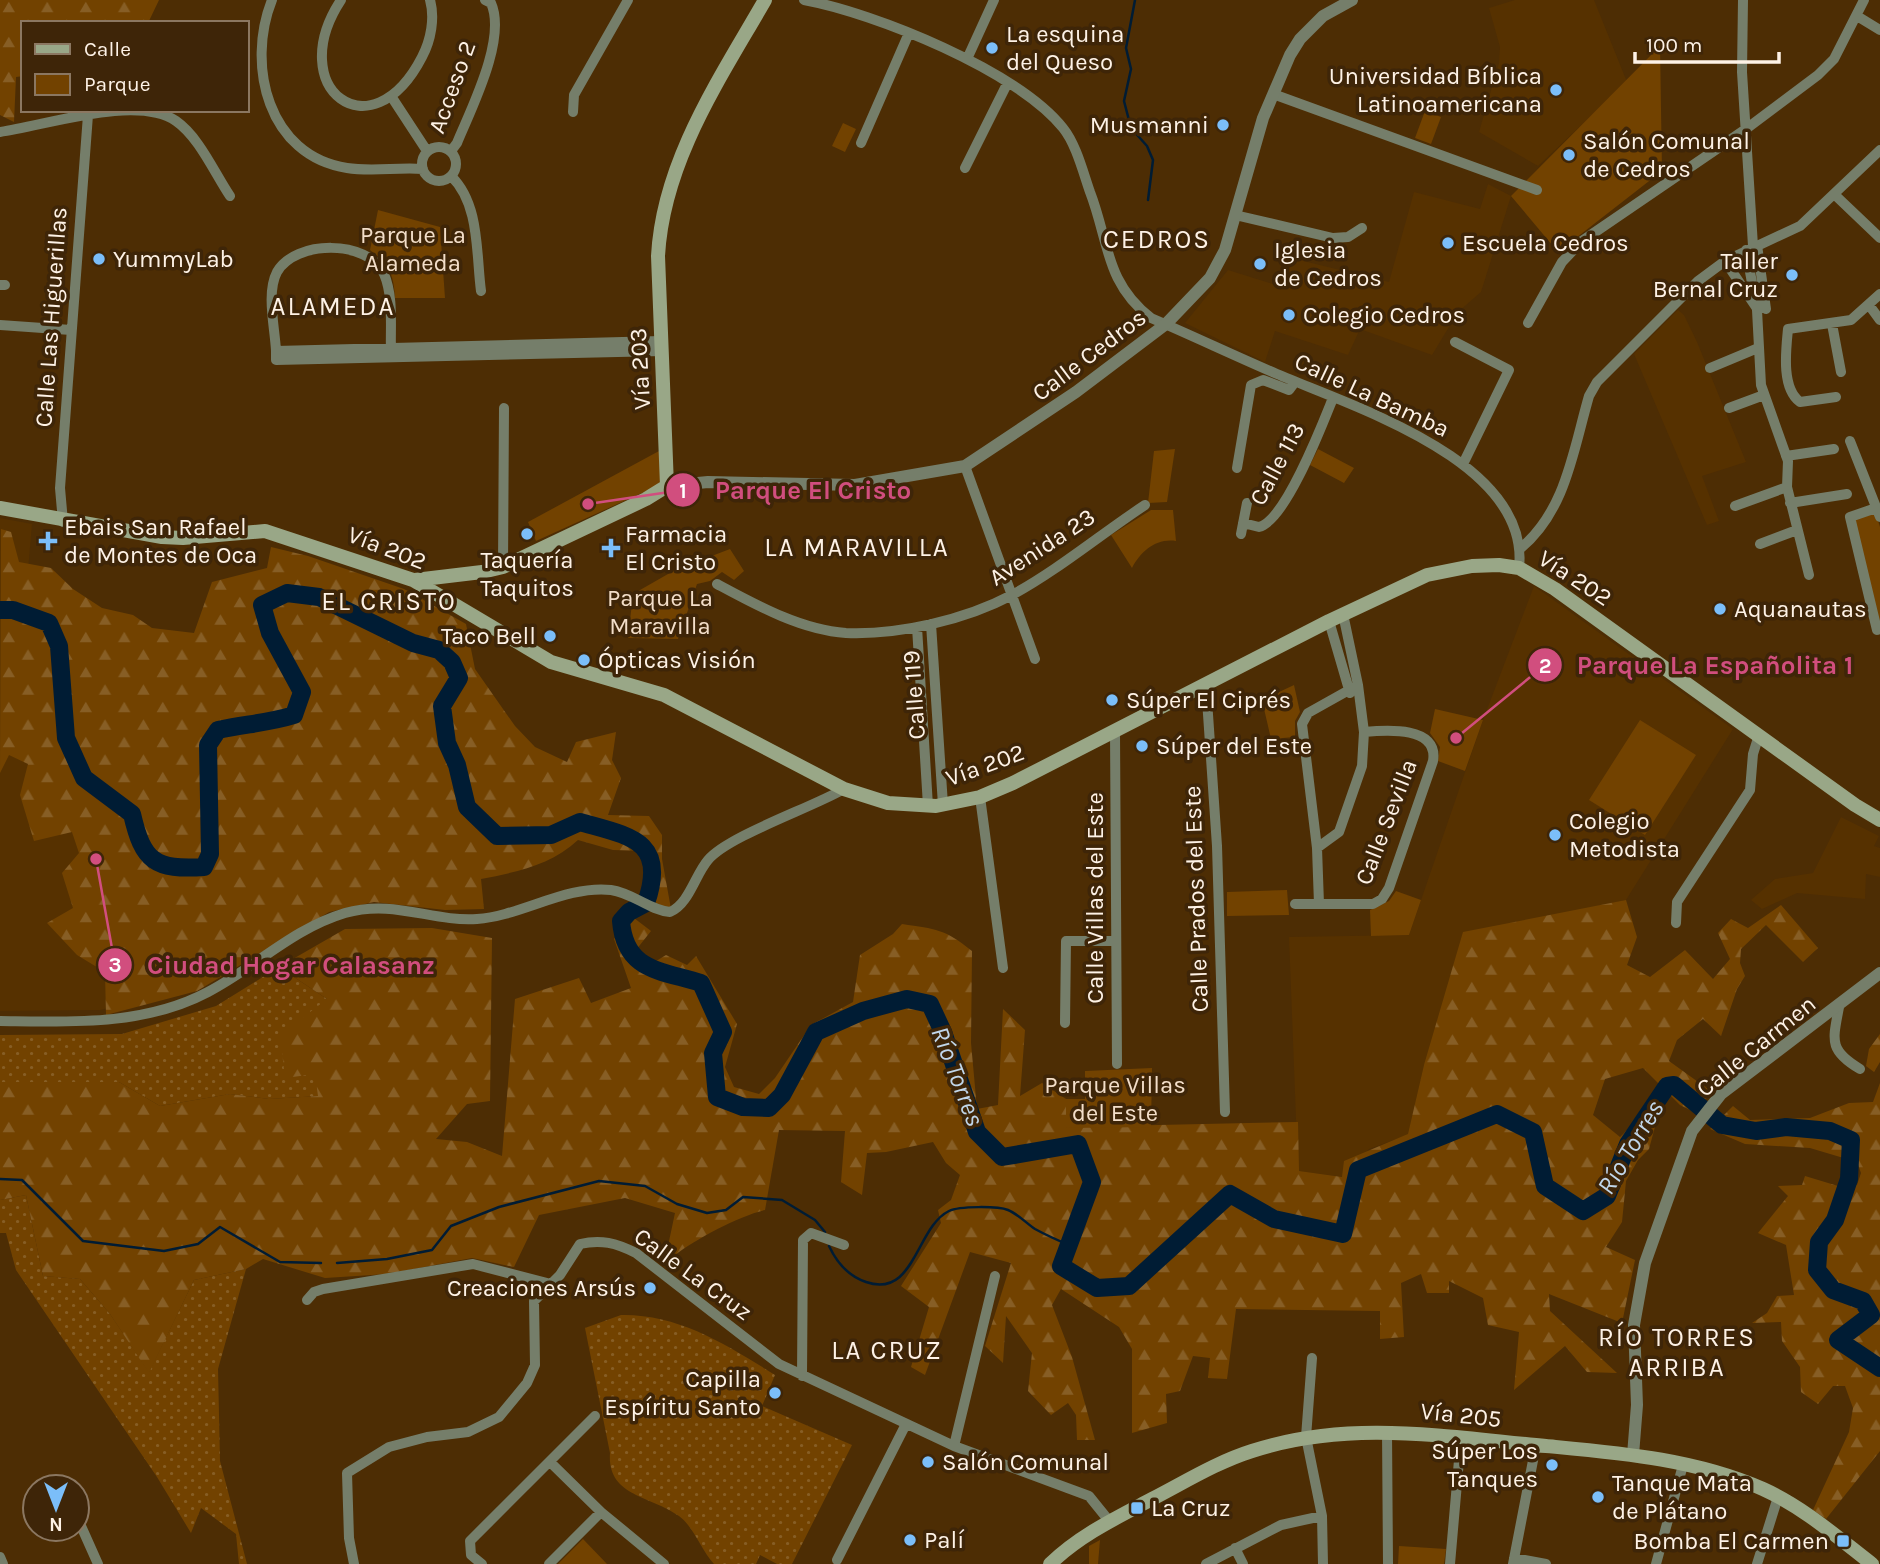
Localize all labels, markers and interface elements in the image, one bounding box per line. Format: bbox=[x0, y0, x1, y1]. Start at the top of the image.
place label: La esquina del Queso bbox=[1006, 20, 1124, 76]
legend bbox=[21, 21, 248, 112]
scale bar bbox=[1635, 21, 1778, 65]
text: 100 m bbox=[1646, 33, 1703, 57]
text: Calle bbox=[84, 37, 131, 61]
street label: Acceso 2 bbox=[422, 37, 482, 137]
marker: La esquina del Queso bbox=[984, 40, 1000, 56]
place label: Universidad Bíblica Latinoamericana bbox=[1329, 62, 1542, 118]
text: Parque bbox=[84, 72, 151, 96]
marker: Universidad Bíblica Latinoamericana bbox=[1548, 82, 1564, 98]
place label: Musmanni bbox=[1090, 111, 1209, 139]
marker: Musmanni bbox=[1215, 117, 1231, 133]
place label: Salón Comunal de Cedros bbox=[1583, 127, 1750, 183]
marker: Salón Comunal de Cedros bbox=[1561, 147, 1577, 163]
street label: Calle Las Higuerillas bbox=[29, 206, 73, 428]
park label: Parque La Alameda bbox=[360, 221, 466, 277]
district label: CEDROS bbox=[1103, 224, 1211, 255]
place label: Escuela Cedros bbox=[1462, 229, 1629, 257]
marker: Escuela Cedros bbox=[1440, 235, 1456, 251]
place label: Iglesia de Cedros bbox=[1274, 236, 1382, 292]
place label: YummyLab bbox=[113, 245, 234, 273]
place label: Taller Bernal Cruz bbox=[1653, 247, 1778, 303]
marker: YummyLab bbox=[91, 251, 107, 267]
marker: Iglesia de Cedros bbox=[1252, 256, 1268, 272]
marker: Taller Bernal Cruz bbox=[1784, 267, 1800, 283]
district label: ALAMEDA bbox=[271, 291, 395, 322]
place label: Colegio Cedros bbox=[1303, 301, 1465, 329]
street label: Calle Cedros bbox=[1027, 303, 1151, 407]
marker: Colegio Cedros bbox=[1281, 307, 1297, 323]
street label: Vía 203 bbox=[624, 327, 656, 411]
street label: Calle La Bamba bbox=[1290, 347, 1454, 443]
street label: Calle 113 bbox=[1244, 418, 1310, 510]
callout: Parque El Cristo bbox=[666, 467, 925, 514]
text: Parque El Cristo bbox=[715, 475, 911, 506]
text: 1 bbox=[679, 479, 687, 503]
street label: Avenida 23 bbox=[984, 502, 1100, 592]
place label: Ebais San Rafael de Montes de Oca bbox=[64, 513, 257, 569]
street label: Vía 202 bbox=[344, 520, 430, 576]
place label: Farmacia El Cristo bbox=[625, 520, 727, 576]
marker: Taquería Taquitos bbox=[519, 526, 535, 542]
marker: Ebais San Rafael de Montes de Oca bbox=[38, 531, 58, 551]
district label: LA MARAVILLA bbox=[764, 532, 950, 563]
marker: Farmacia El Cristo bbox=[603, 540, 619, 556]
street label: Vía 202 bbox=[1533, 544, 1617, 612]
place label: Taquería Taquitos bbox=[480, 546, 574, 602]
park label: Parque La Maravilla bbox=[607, 584, 713, 640]
district label: EL CRISTO bbox=[321, 586, 457, 617]
place label: Aquanautas bbox=[1734, 595, 1867, 623]
marker: Aquanautas bbox=[1712, 601, 1728, 617]
place label: Taco Bell bbox=[441, 622, 536, 650]
marker: Taco Bell bbox=[542, 628, 558, 644]
callout: Parque La Españolita 1 bbox=[1527, 642, 1867, 689]
place label: Ópticas Visión bbox=[598, 646, 756, 674]
street label: Calle 119 bbox=[897, 650, 931, 740]
text: Parque La Españolita 1 bbox=[1577, 650, 1853, 681]
marker: Ópticas Visión bbox=[576, 652, 592, 668]
text: 2 bbox=[1539, 654, 1551, 678]
place label: Súper El Ciprés bbox=[1126, 686, 1291, 714]
marker: Súper El Ciprés bbox=[1104, 692, 1120, 708]
place label: Súper del Este bbox=[1156, 732, 1312, 760]
street label: Vía 202 bbox=[942, 738, 1028, 792]
marker: Súper del Este bbox=[1134, 738, 1150, 754]
street label: Calle Sevilla bbox=[1349, 755, 1423, 889]
street label: Calle Prados del Este bbox=[1178, 785, 1214, 1013]
street label: Calle Villas del Este bbox=[1081, 792, 1109, 1004]
place label: Colegio Metodista bbox=[1569, 807, 1680, 863]
marker: Colegio Metodista bbox=[1547, 827, 1563, 843]
callout: Ciudad Hogar Calasanz bbox=[98, 942, 449, 989]
text: Ciudad Hogar Calasanz bbox=[147, 950, 435, 981]
text: 3 bbox=[108, 953, 122, 977]
street label: Calle Carmen bbox=[1691, 989, 1821, 1103]
water label: Río Torres bbox=[924, 1022, 991, 1131]
park label: Parque Villas del Este bbox=[1044, 1071, 1186, 1127]
water label: Río Torres bbox=[1590, 1094, 1671, 1200]
street label: Calle La Cruz bbox=[629, 1222, 757, 1326]
place label: Creaciones Arsús bbox=[447, 1274, 636, 1302]
marker: Creaciones Arsús bbox=[642, 1280, 658, 1296]
district label: RÍO TORRES ARRIBA bbox=[1598, 1321, 1756, 1383]
district label: LA CRUZ bbox=[831, 1335, 943, 1366]
place label: Capilla Espíritu Santo bbox=[604, 1365, 761, 1421]
marker: Capilla Espíritu Santo bbox=[767, 1385, 783, 1401]
street label: Vía 205 bbox=[1419, 1397, 1503, 1433]
place label: Súper Los Tanques bbox=[1431, 1437, 1538, 1493]
place label: Salón Comunal bbox=[942, 1448, 1109, 1476]
marker: Salón Comunal bbox=[920, 1454, 936, 1470]
marker: Súper Los Tanques bbox=[1544, 1457, 1560, 1473]
place label: Tanque Mata de Plátano bbox=[1612, 1469, 1752, 1525]
north arrow bbox=[21, 1473, 91, 1543]
marker: Tanque Mata de Plátano bbox=[1590, 1489, 1606, 1505]
place label: La Cruz bbox=[1151, 1494, 1230, 1522]
marker: La Cruz bbox=[1129, 1500, 1145, 1516]
text: N bbox=[49, 1513, 63, 1535]
place label: Palí bbox=[924, 1526, 965, 1554]
place label: Bomba El Carmen bbox=[1634, 1527, 1829, 1555]
marker: Palí bbox=[902, 1532, 918, 1548]
marker: Bomba El Carmen bbox=[1835, 1533, 1851, 1549]

